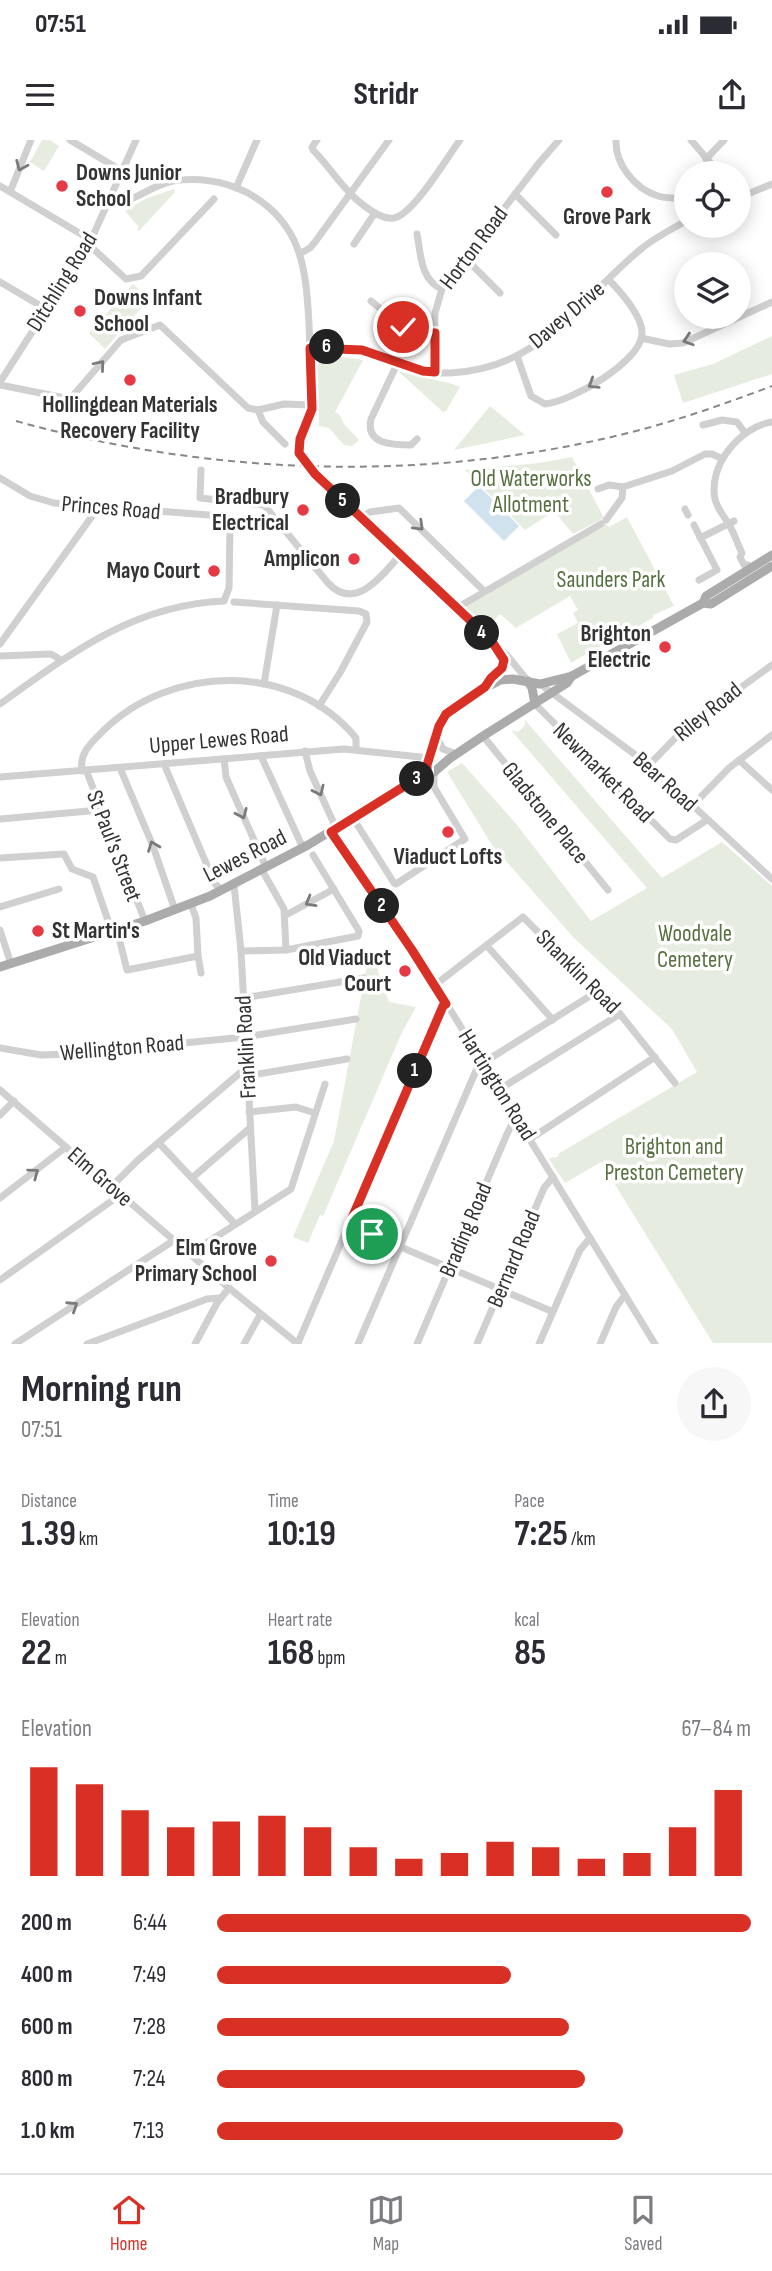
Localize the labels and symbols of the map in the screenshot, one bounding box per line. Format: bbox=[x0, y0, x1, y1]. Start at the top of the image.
one-way arrow bbox=[15, 159, 29, 171]
place label: Downs Junior School bbox=[76, 159, 182, 213]
marker: Downs Junior School bbox=[54, 178, 70, 194]
marker: Grove Park bbox=[599, 184, 615, 200]
street label: Horton Road bbox=[434, 201, 514, 295]
place label: Grove Park bbox=[563, 203, 651, 231]
street label: Ditchling Road bbox=[21, 227, 103, 337]
street label: Davey Drive bbox=[523, 275, 611, 355]
place label: Downs Infant School bbox=[94, 284, 202, 338]
pin bbox=[373, 297, 433, 357]
marker: Downs Infant School bbox=[72, 303, 88, 319]
pin: 6 bbox=[310, 330, 344, 364]
one-way arrow bbox=[682, 332, 694, 346]
one-way arrow bbox=[92, 360, 104, 373]
marker: Hollingdean Materials Recovery Facility bbox=[122, 372, 138, 388]
one-way arrow bbox=[587, 376, 600, 389]
place label: Hollingdean Materials Recovery Facility bbox=[42, 391, 218, 445]
park label: Old Waterworks Allotment bbox=[471, 465, 591, 519]
place label: Bradbury Electrical bbox=[212, 483, 289, 537]
pin: 5 bbox=[326, 484, 360, 518]
street label: Princes Road bbox=[60, 490, 162, 526]
marker: Bradbury Electrical bbox=[295, 502, 311, 518]
one-way arrow bbox=[410, 518, 423, 531]
place label: Amplicon bbox=[263, 545, 340, 573]
marker: Amplicon bbox=[346, 551, 362, 567]
place label: Mayo Court bbox=[106, 557, 200, 585]
marker: Mayo Court bbox=[206, 563, 222, 579]
park label: Saunders Park bbox=[557, 566, 666, 594]
pin: 4 bbox=[464, 616, 500, 650]
place label: Brighton Electric bbox=[580, 620, 651, 674]
marker: Brighton Electric bbox=[657, 639, 673, 655]
street label: Riley Road bbox=[668, 676, 748, 748]
street label: Newmarket Road bbox=[547, 717, 659, 829]
street label: Upper Lewes Road bbox=[148, 720, 290, 760]
street label: Bear Road bbox=[627, 746, 703, 818]
street label: Gladstone Place bbox=[495, 756, 595, 870]
pin: 3 bbox=[400, 762, 434, 796]
one-way arrow bbox=[310, 783, 324, 796]
street label: St Paul's Street bbox=[80, 786, 148, 906]
one-way arrow bbox=[234, 807, 248, 819]
street label: Lewes Road bbox=[199, 823, 291, 889]
marker: Viaduct Lofts bbox=[440, 824, 456, 840]
one-way arrow bbox=[147, 841, 161, 853]
place label: Viaduct Lofts bbox=[394, 843, 503, 871]
pin: 2 bbox=[364, 888, 400, 924]
one-way arrow bbox=[305, 894, 317, 907]
place label: St Martin's bbox=[52, 917, 140, 945]
park label: Woodvale Cemetery bbox=[657, 920, 733, 974]
marker: St Martin's bbox=[30, 923, 46, 939]
street label: Shanklin Road bbox=[530, 924, 626, 1020]
place label: Old Viaduct Court bbox=[298, 944, 391, 998]
marker: Old Viaduct Court bbox=[397, 963, 413, 979]
street label: Franklin Road bbox=[229, 995, 263, 1099]
street label: Hartington Road bbox=[452, 1024, 542, 1146]
street label: Wellington Road bbox=[59, 1029, 185, 1067]
pin: 1 bbox=[398, 1054, 432, 1088]
park label: Brighton and Preston Cemetery bbox=[604, 1133, 744, 1187]
street label: Elm Grove bbox=[62, 1141, 138, 1213]
one-way arrow bbox=[26, 1169, 39, 1181]
street label: Brading Road bbox=[434, 1178, 498, 1282]
pin bbox=[342, 1204, 402, 1264]
street label: Bernard Road bbox=[481, 1206, 547, 1312]
place label: Elm Grove Primary School bbox=[135, 1234, 257, 1288]
marker: Elm Grove Primary School bbox=[263, 1253, 279, 1269]
one-way arrow bbox=[65, 1302, 78, 1315]

